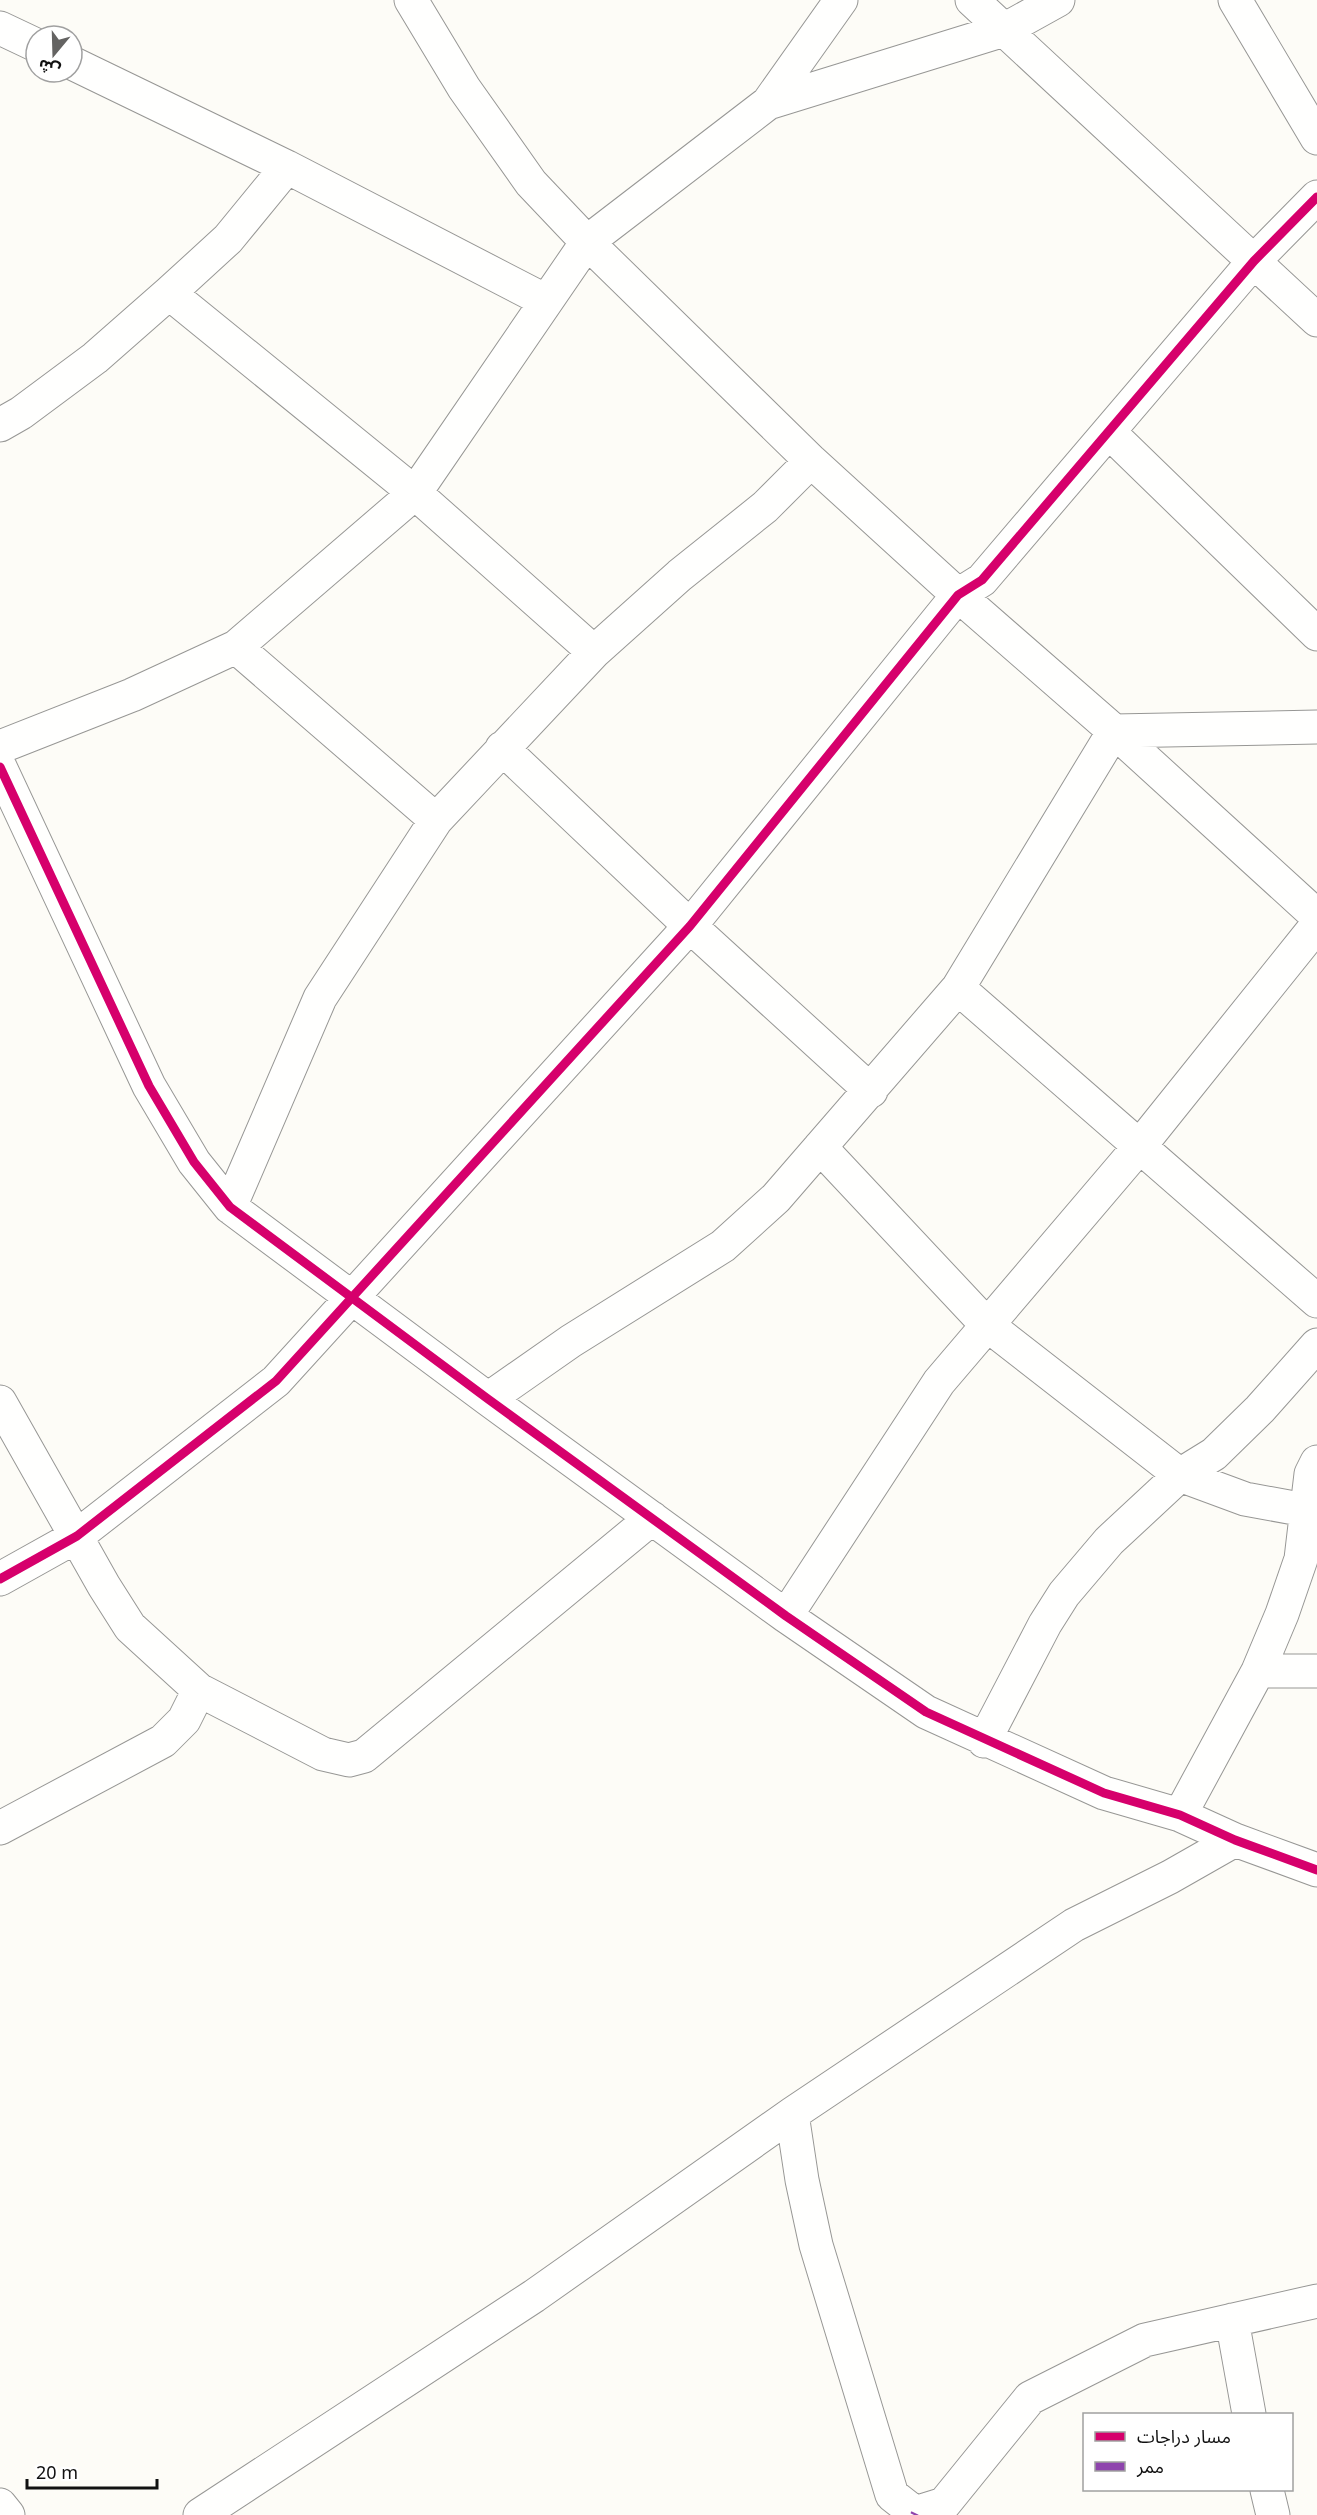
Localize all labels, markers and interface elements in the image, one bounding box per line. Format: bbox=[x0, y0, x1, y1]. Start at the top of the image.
north arrow bbox=[24, 24, 84, 84]
text: ش bbox=[33, 48, 65, 87]
legend bbox=[1083, 2413, 1293, 2491]
text: مسار دراجات bbox=[1137, 2418, 1231, 2456]
text: ممر bbox=[1136, 2448, 1164, 2486]
scale bar bbox=[27, 2452, 158, 2490]
text: 20 m bbox=[36, 2454, 78, 2492]

